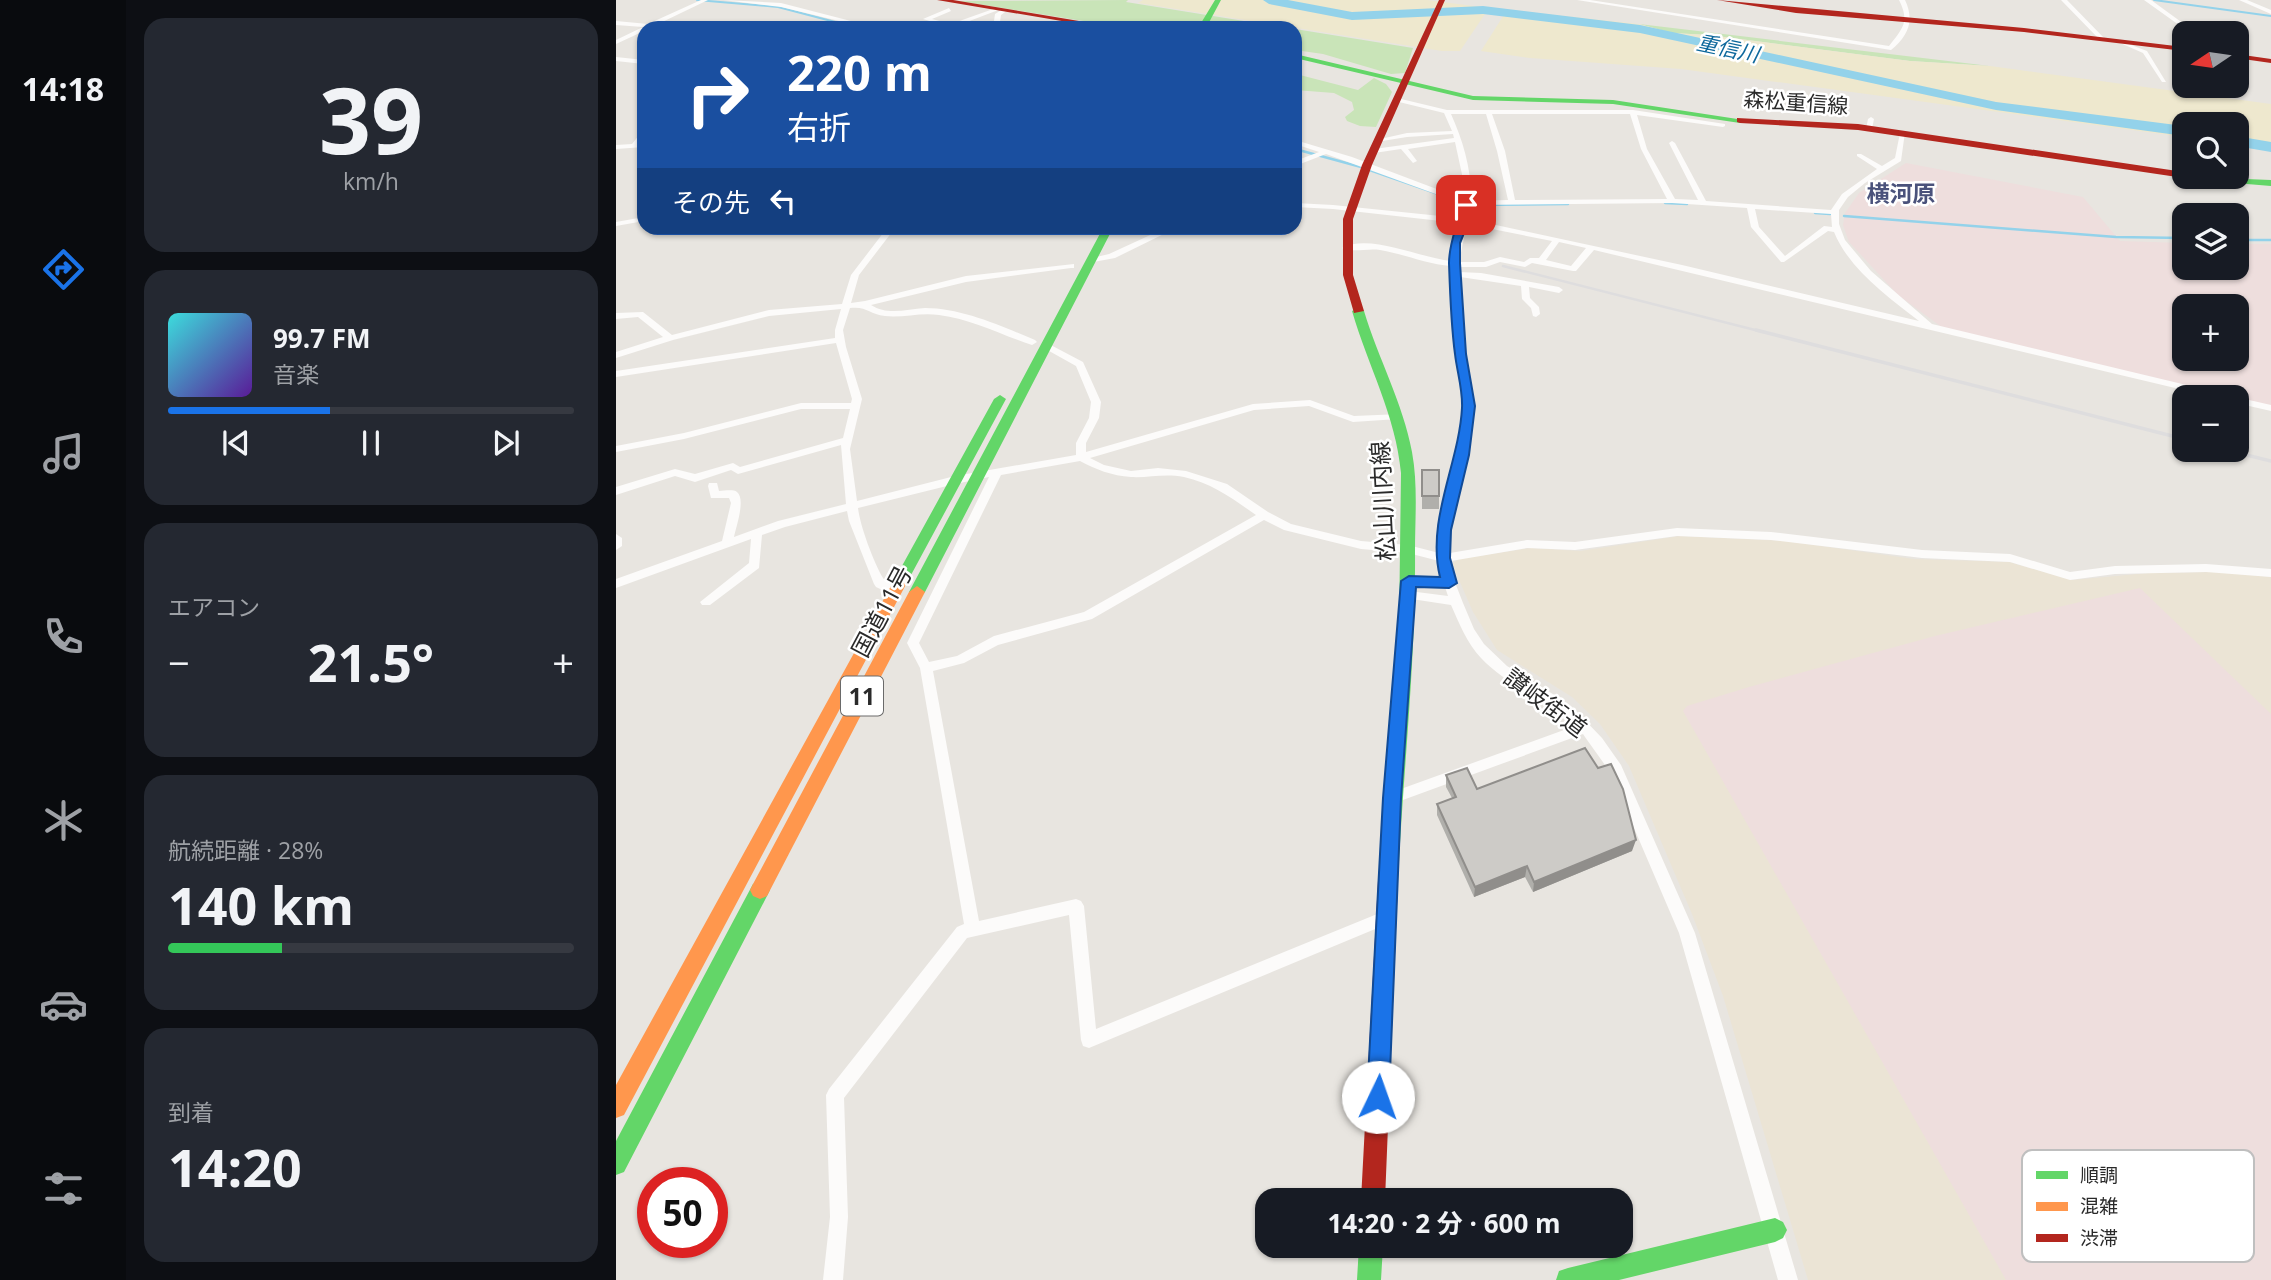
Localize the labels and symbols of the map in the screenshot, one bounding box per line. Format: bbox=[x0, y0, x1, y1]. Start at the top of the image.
north arrow bbox=[2172, 21, 2249, 98]
water label: 重信川 bbox=[1694, 28, 1764, 69]
street label: 森松重信線 bbox=[1743, 84, 1849, 120]
pin bbox=[1436, 175, 1496, 235]
district label: 横河原 bbox=[1867, 177, 1936, 209]
street label: 松山川内線 bbox=[1362, 440, 1402, 562]
street label: 国道11号 bbox=[843, 559, 919, 663]
street label: 讃岐街道 bbox=[1498, 660, 1594, 744]
road number: 11 bbox=[841, 676, 883, 716]
position arrow bbox=[1341, 1060, 1415, 1134]
legend bbox=[2022, 1150, 2254, 1262]
text: 順調 bbox=[2080, 1162, 2118, 1188]
speed limit sign: 50 bbox=[637, 1167, 728, 1258]
text: 混雑 bbox=[2080, 1193, 2118, 1219]
text: 渋滞 bbox=[2080, 1225, 2118, 1251]

